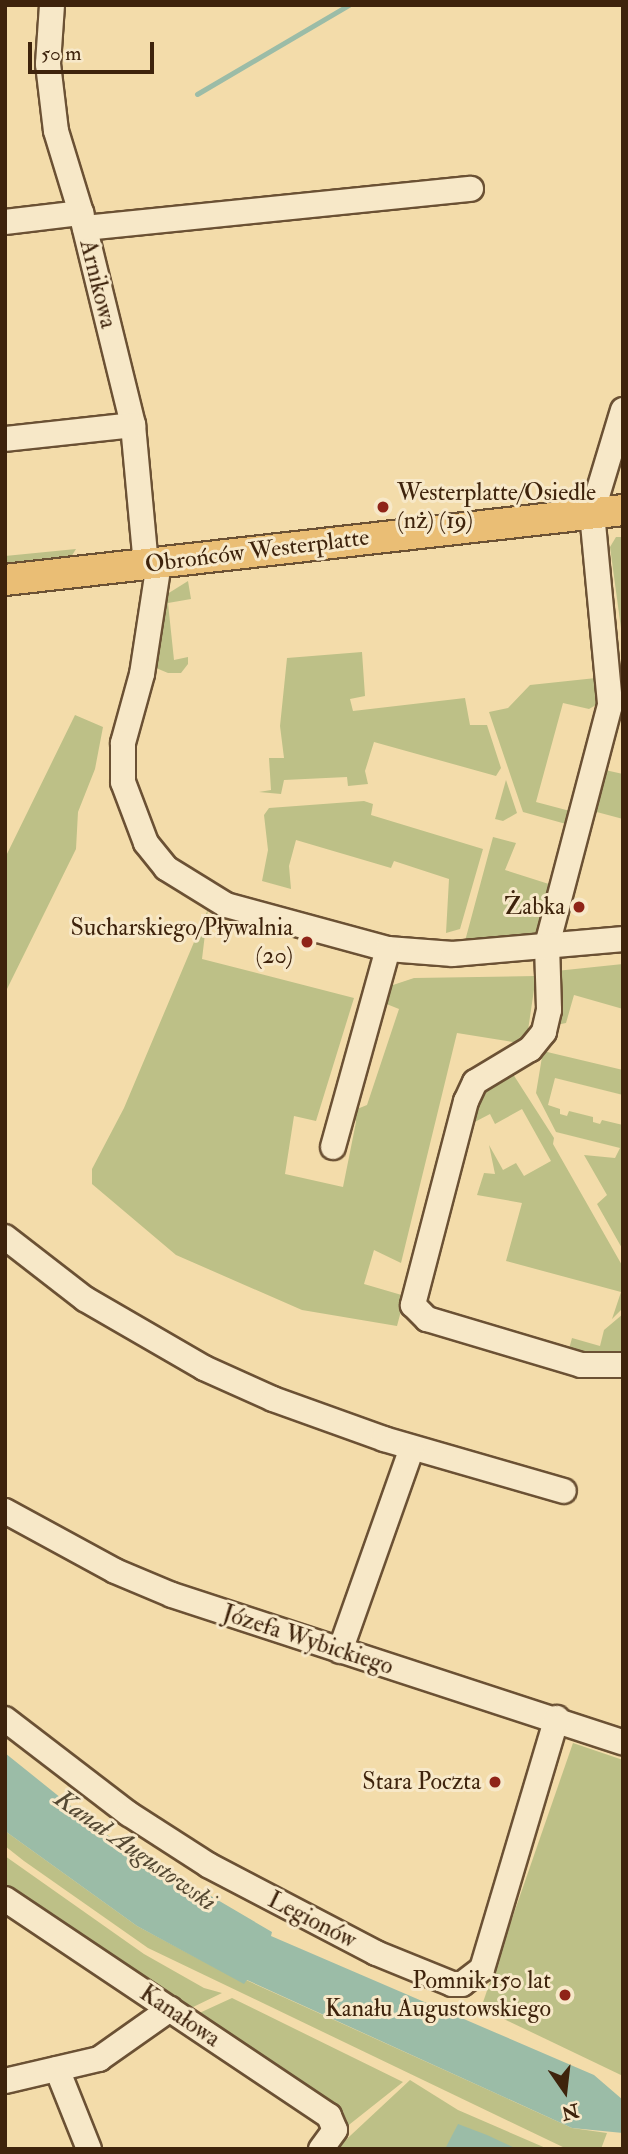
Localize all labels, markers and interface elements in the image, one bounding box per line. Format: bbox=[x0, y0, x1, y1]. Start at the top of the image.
scale bar bbox=[32, 28, 158, 72]
text: 50 m bbox=[41, 40, 82, 67]
street label: Arnikowa bbox=[73, 237, 123, 331]
place label: Westerplatte/Osiedle (nż) (19) bbox=[397, 479, 596, 535]
marker: Westerplatte/Osiedle (nż) (19) bbox=[375, 499, 391, 515]
street label: Obrońców Westerplatte bbox=[143, 523, 371, 579]
place label: Żabka bbox=[504, 893, 565, 921]
marker: Żabka bbox=[571, 899, 587, 915]
place label: Sucharskiego/Pływalnia (20) bbox=[71, 914, 293, 970]
marker: Sucharskiego/Pływalnia (20) bbox=[299, 934, 315, 950]
street label: Józefa Wybickiego bbox=[219, 1599, 397, 1681]
place label: Stara Poczta bbox=[362, 1768, 481, 1796]
marker: Stara Poczta bbox=[487, 1774, 503, 1790]
water label: Kanał Augustowski bbox=[48, 1784, 222, 1918]
street label: Legionów bbox=[263, 1885, 361, 1955]
place label: Pomnik 150 lat Kanału Augustowskiego bbox=[325, 1967, 551, 2023]
street label: Kanałowa bbox=[134, 1979, 226, 2053]
marker: Pomnik 150 lat Kanału Augustowskiego bbox=[557, 1987, 573, 2003]
north arrow bbox=[530, 2056, 600, 2126]
text: N bbox=[559, 2098, 581, 2125]

